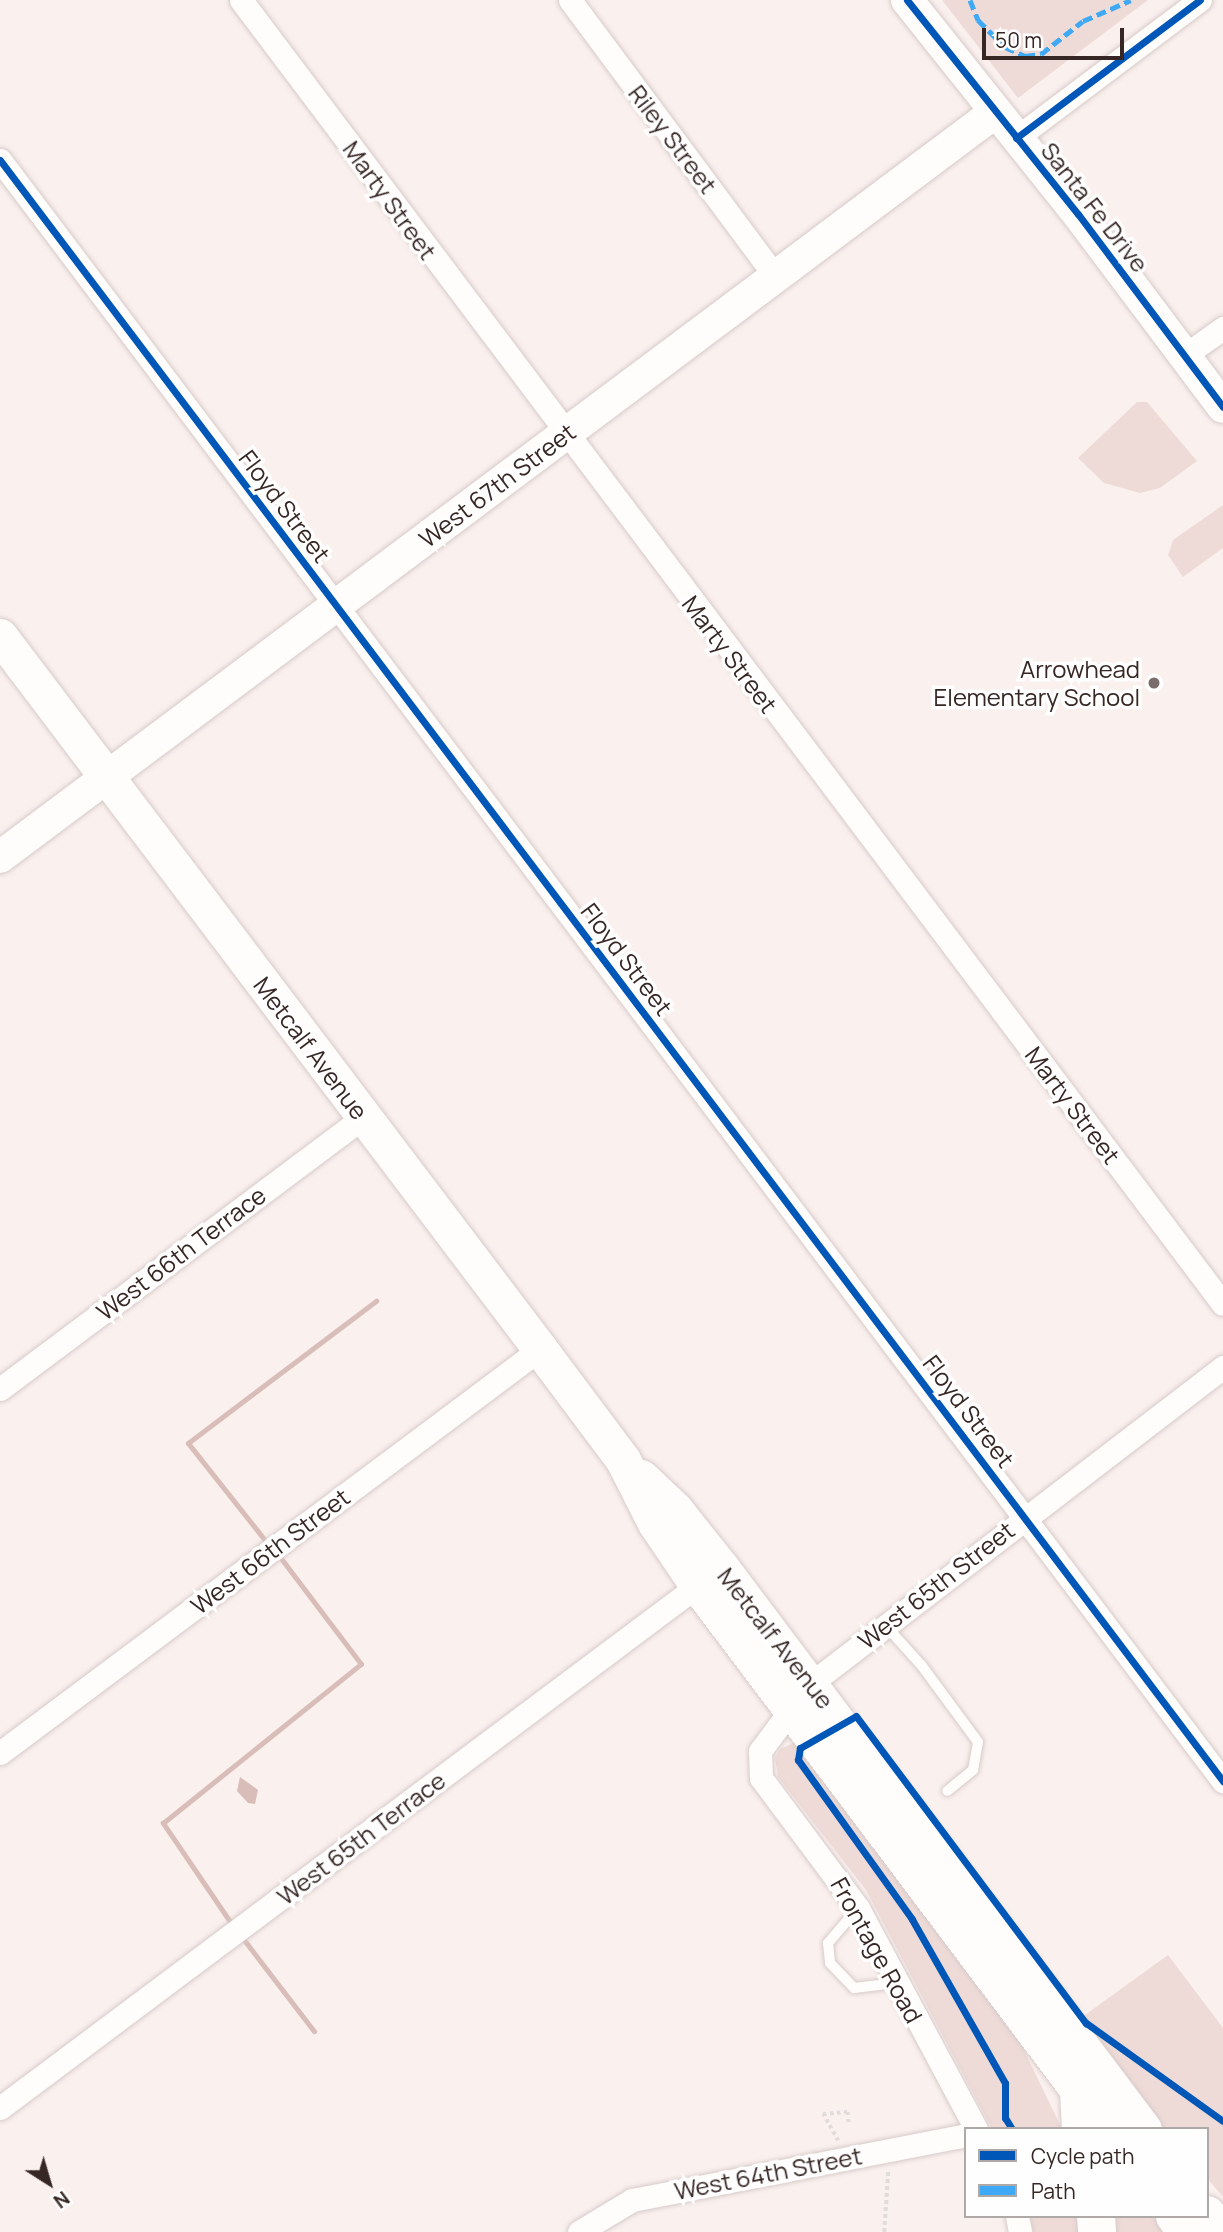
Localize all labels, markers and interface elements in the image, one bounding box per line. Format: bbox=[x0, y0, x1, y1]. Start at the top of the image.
scale bar bbox=[985, 14, 1127, 58]
text: 50 m bbox=[995, 26, 1042, 54]
street label: Riley Street bbox=[623, 79, 723, 199]
street label: Marty Street bbox=[337, 135, 443, 265]
street label: Santa Fe Drive bbox=[1035, 136, 1155, 278]
street label: West 67th Street bbox=[413, 417, 581, 553]
street label: Floyd Street bbox=[233, 444, 337, 568]
street label: Marty Street bbox=[677, 590, 783, 718]
place label: Arrowhead Elementary School bbox=[934, 655, 1140, 711]
marker: Arrowhead Elementary School bbox=[1146, 675, 1162, 691]
street label: Floyd Street bbox=[575, 897, 679, 1021]
street label: Metcalf Avenue bbox=[248, 971, 374, 1125]
street label: Marty Street bbox=[1020, 1041, 1126, 1169]
street label: West 66th Terrace bbox=[91, 1180, 271, 1326]
street label: Floyd Street bbox=[917, 1349, 1021, 1473]
street label: West 66th Street bbox=[185, 1482, 355, 1620]
street label: West 65th Street bbox=[852, 1515, 1020, 1655]
street label: Metcalf Avenue bbox=[712, 1562, 840, 1714]
street label: West 65th Terrace bbox=[271, 1765, 451, 1911]
street label: Frontage Road bbox=[825, 1872, 929, 2028]
legend bbox=[964, 2127, 1209, 2218]
street label: West 64th Street bbox=[672, 2141, 864, 2205]
text: Cycle path bbox=[1031, 2142, 1134, 2170]
north arrow bbox=[14, 2148, 84, 2218]
text: Path bbox=[1031, 2177, 1076, 2205]
text: N bbox=[48, 2185, 75, 2214]

